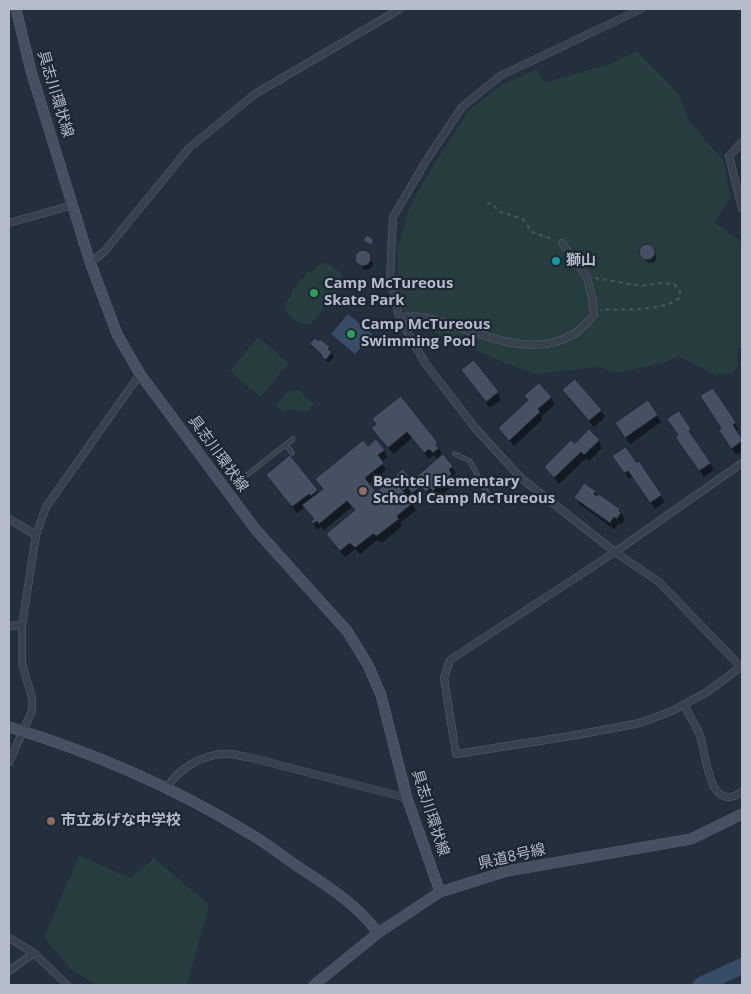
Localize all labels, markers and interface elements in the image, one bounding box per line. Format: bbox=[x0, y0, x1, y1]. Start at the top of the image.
street label: 具志川環状線 bbox=[33, 48, 77, 140]
place label: 獅山 bbox=[566, 252, 596, 270]
marker: 獅山 bbox=[550, 255, 562, 267]
place label: Camp McTureous Skate Park bbox=[324, 275, 453, 310]
marker: Camp McTureous Skate Park bbox=[308, 287, 320, 299]
place label: Camp McTureous Swimming Pool bbox=[361, 316, 490, 351]
marker: Camp McTureous Swimming Pool bbox=[345, 328, 357, 340]
street label: 具志川環状線 bbox=[184, 412, 252, 496]
place label: Bechtel Elementary School Camp McTureous bbox=[373, 473, 555, 508]
marker: Bechtel Elementary School Camp McTureous bbox=[357, 485, 369, 497]
street label: 具志川環状線 bbox=[408, 767, 452, 859]
place label: 市立あげな中学校 bbox=[61, 812, 181, 830]
marker: 市立あげな中学校 bbox=[45, 815, 57, 827]
street label: 県道8号線 bbox=[477, 841, 547, 873]

